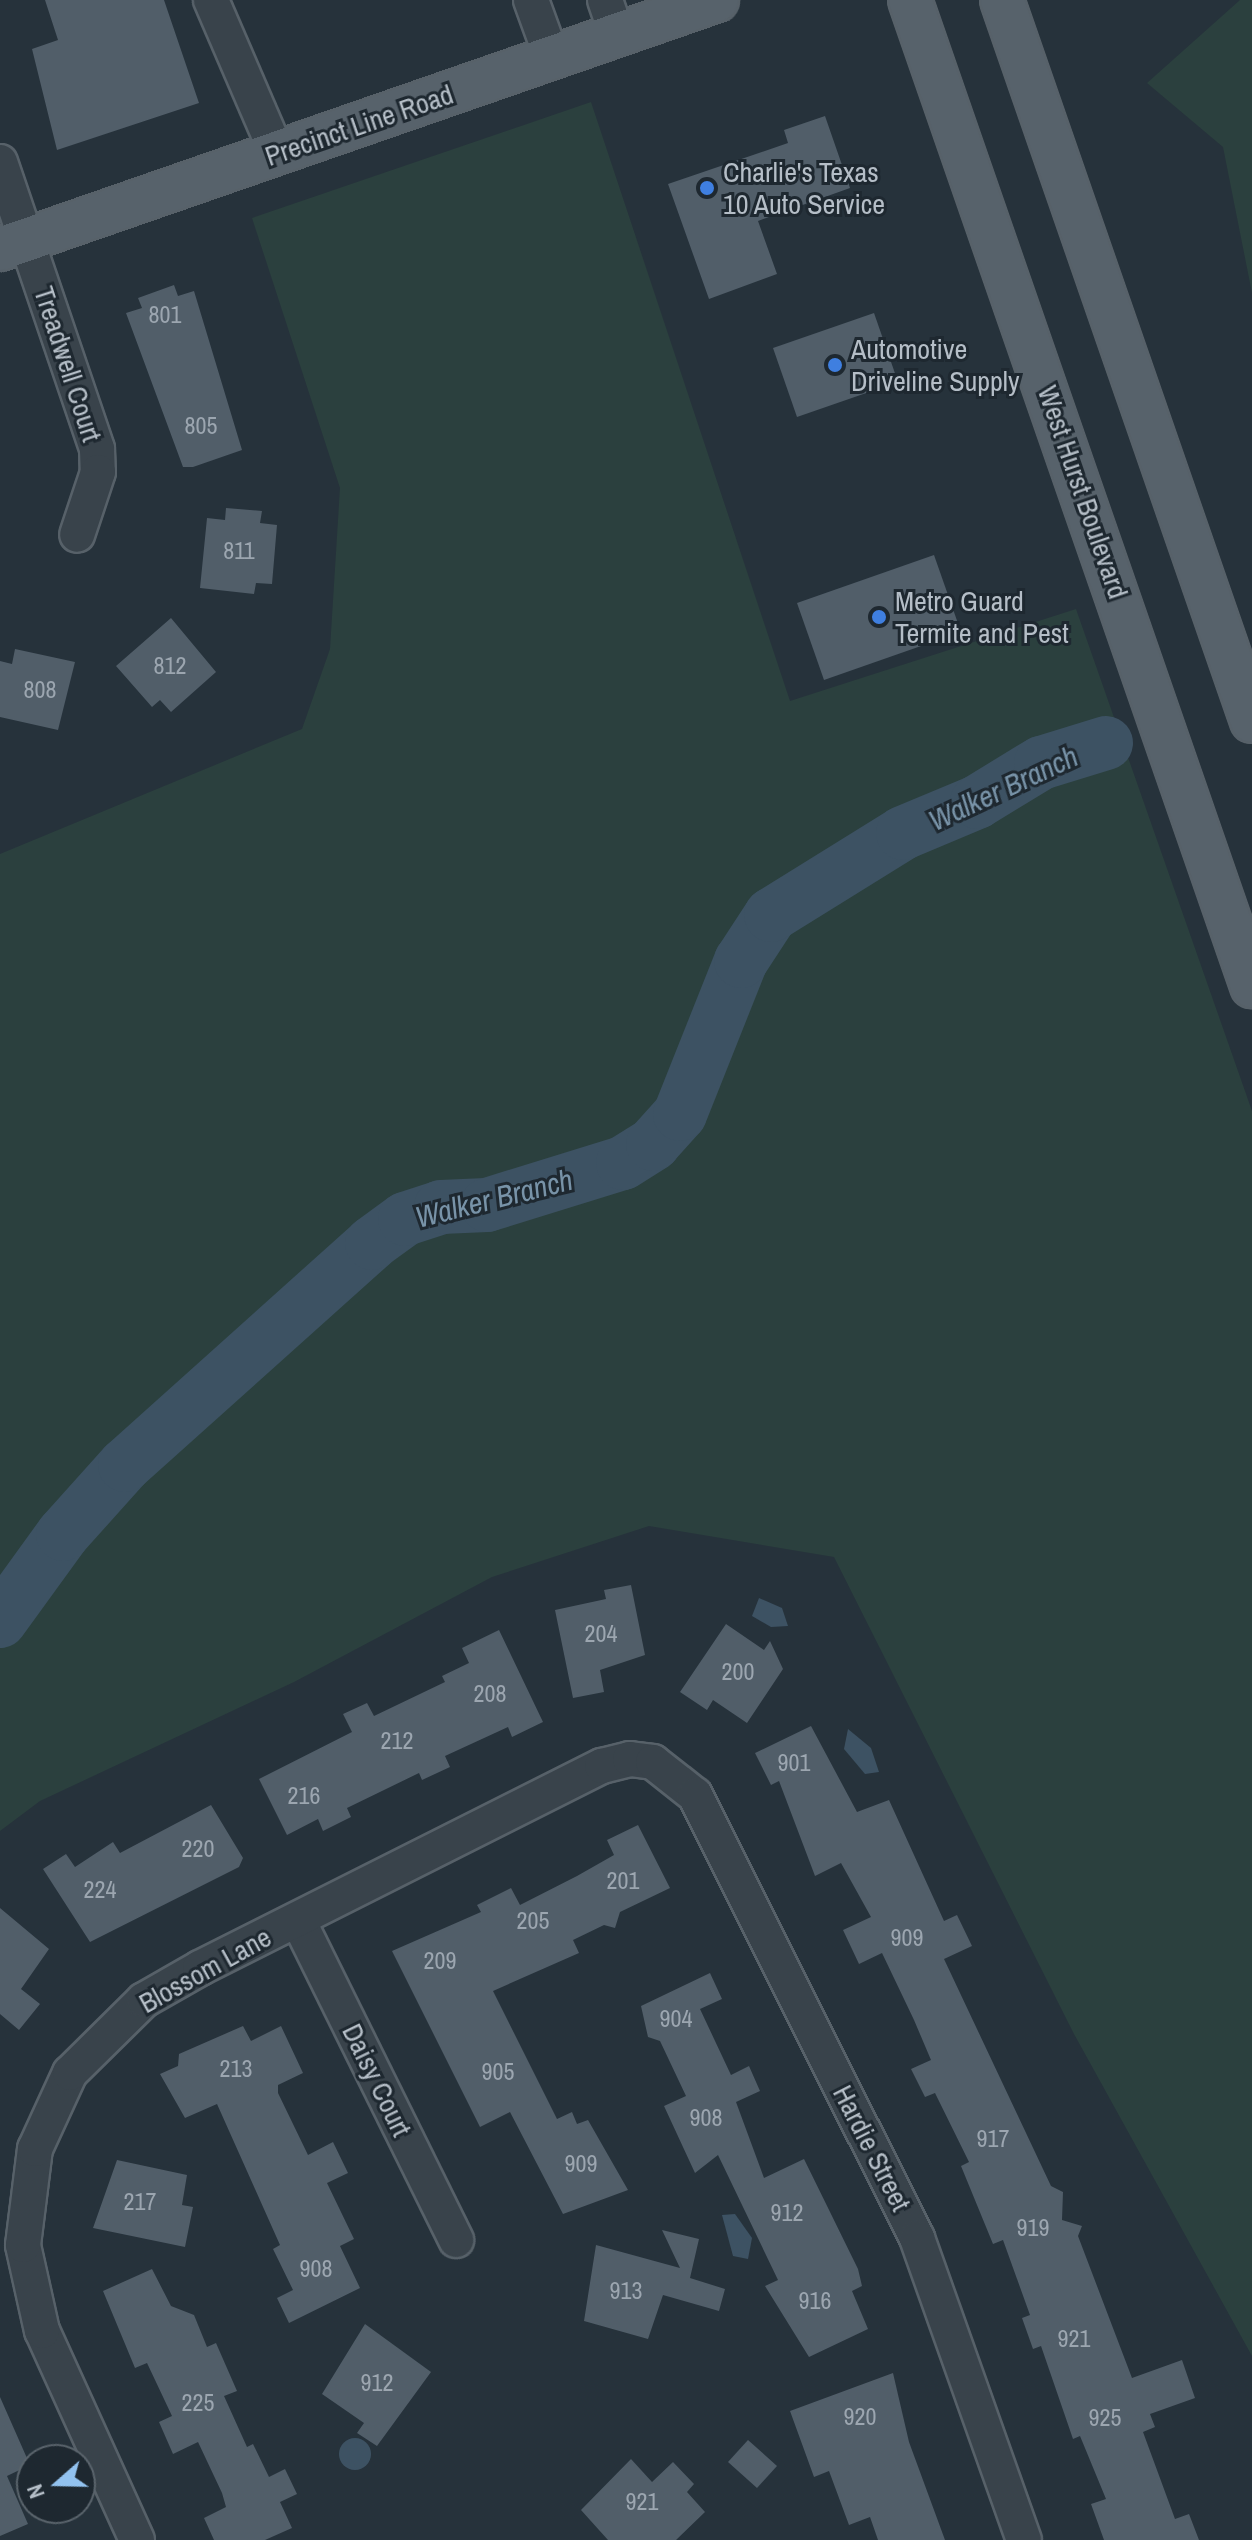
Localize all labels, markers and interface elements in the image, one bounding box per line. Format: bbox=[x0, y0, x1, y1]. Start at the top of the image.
street label: Precinct Line Road bbox=[261, 77, 457, 173]
place label: Charlie's Texas 10 Auto Service bbox=[723, 155, 886, 221]
marker: Charlie's Texas 10 Auto Service bbox=[698, 179, 716, 197]
street label: Treadwell Court bbox=[27, 282, 109, 446]
house number: 801 bbox=[149, 301, 181, 329]
place label: Automotive Driveline Supply bbox=[851, 332, 1019, 398]
marker: Automotive Driveline Supply bbox=[826, 356, 844, 374]
street label: West Hurst Boulevard bbox=[1031, 381, 1135, 603]
house number: 805 bbox=[185, 412, 217, 440]
house number: 811 bbox=[223, 537, 255, 565]
place label: Metro Guard Termite and Pest bbox=[895, 584, 1069, 650]
marker: Metro Guard Termite and Pest bbox=[870, 608, 888, 626]
house number: 812 bbox=[154, 652, 186, 680]
house number: 808 bbox=[24, 676, 56, 704]
water label: Walker Branch bbox=[923, 738, 1083, 838]
water label: Walker Branch bbox=[412, 1161, 576, 1235]
house number: 204 bbox=[585, 1620, 617, 1648]
house number: 200 bbox=[722, 1658, 754, 1686]
house number: 208 bbox=[474, 1680, 506, 1708]
house number: 212 bbox=[381, 1727, 413, 1755]
house number: 901 bbox=[778, 1749, 810, 1777]
house number: 216 bbox=[288, 1782, 320, 1810]
house number: 220 bbox=[182, 1835, 214, 1863]
house number: 201 bbox=[607, 1867, 639, 1895]
house number: 224 bbox=[84, 1876, 116, 1904]
house number: 205 bbox=[517, 1907, 549, 1935]
street label: Blossom Lane bbox=[133, 1920, 277, 2020]
house number: 909 bbox=[891, 1924, 923, 1952]
house number: 209 bbox=[424, 1947, 456, 1975]
house number: 904 bbox=[660, 2005, 692, 2033]
street label: Daisy Court bbox=[335, 2018, 419, 2142]
house number: 213 bbox=[220, 2055, 252, 2083]
house number: 905 bbox=[482, 2058, 514, 2086]
street label: Hardie Street bbox=[826, 2080, 918, 2216]
house number: 908 bbox=[690, 2104, 722, 2132]
house number: 917 bbox=[977, 2125, 1009, 2153]
house number: 909 bbox=[565, 2150, 597, 2178]
house number: 217 bbox=[124, 2188, 156, 2216]
house number: 912 bbox=[771, 2199, 803, 2227]
house number: 919 bbox=[1017, 2214, 1049, 2242]
house number: 908 bbox=[300, 2255, 332, 2283]
house number: 913 bbox=[610, 2277, 642, 2305]
house number: 916 bbox=[799, 2287, 831, 2315]
house number: 921 bbox=[1058, 2325, 1090, 2353]
house number: 912 bbox=[361, 2369, 393, 2397]
house number: 225 bbox=[182, 2389, 214, 2417]
house number: 920 bbox=[844, 2403, 876, 2431]
house number: 925 bbox=[1089, 2404, 1121, 2432]
north arrow bbox=[16, 2444, 96, 2524]
text: N bbox=[19, 2480, 52, 2503]
house number: 921 bbox=[626, 2488, 658, 2516]

